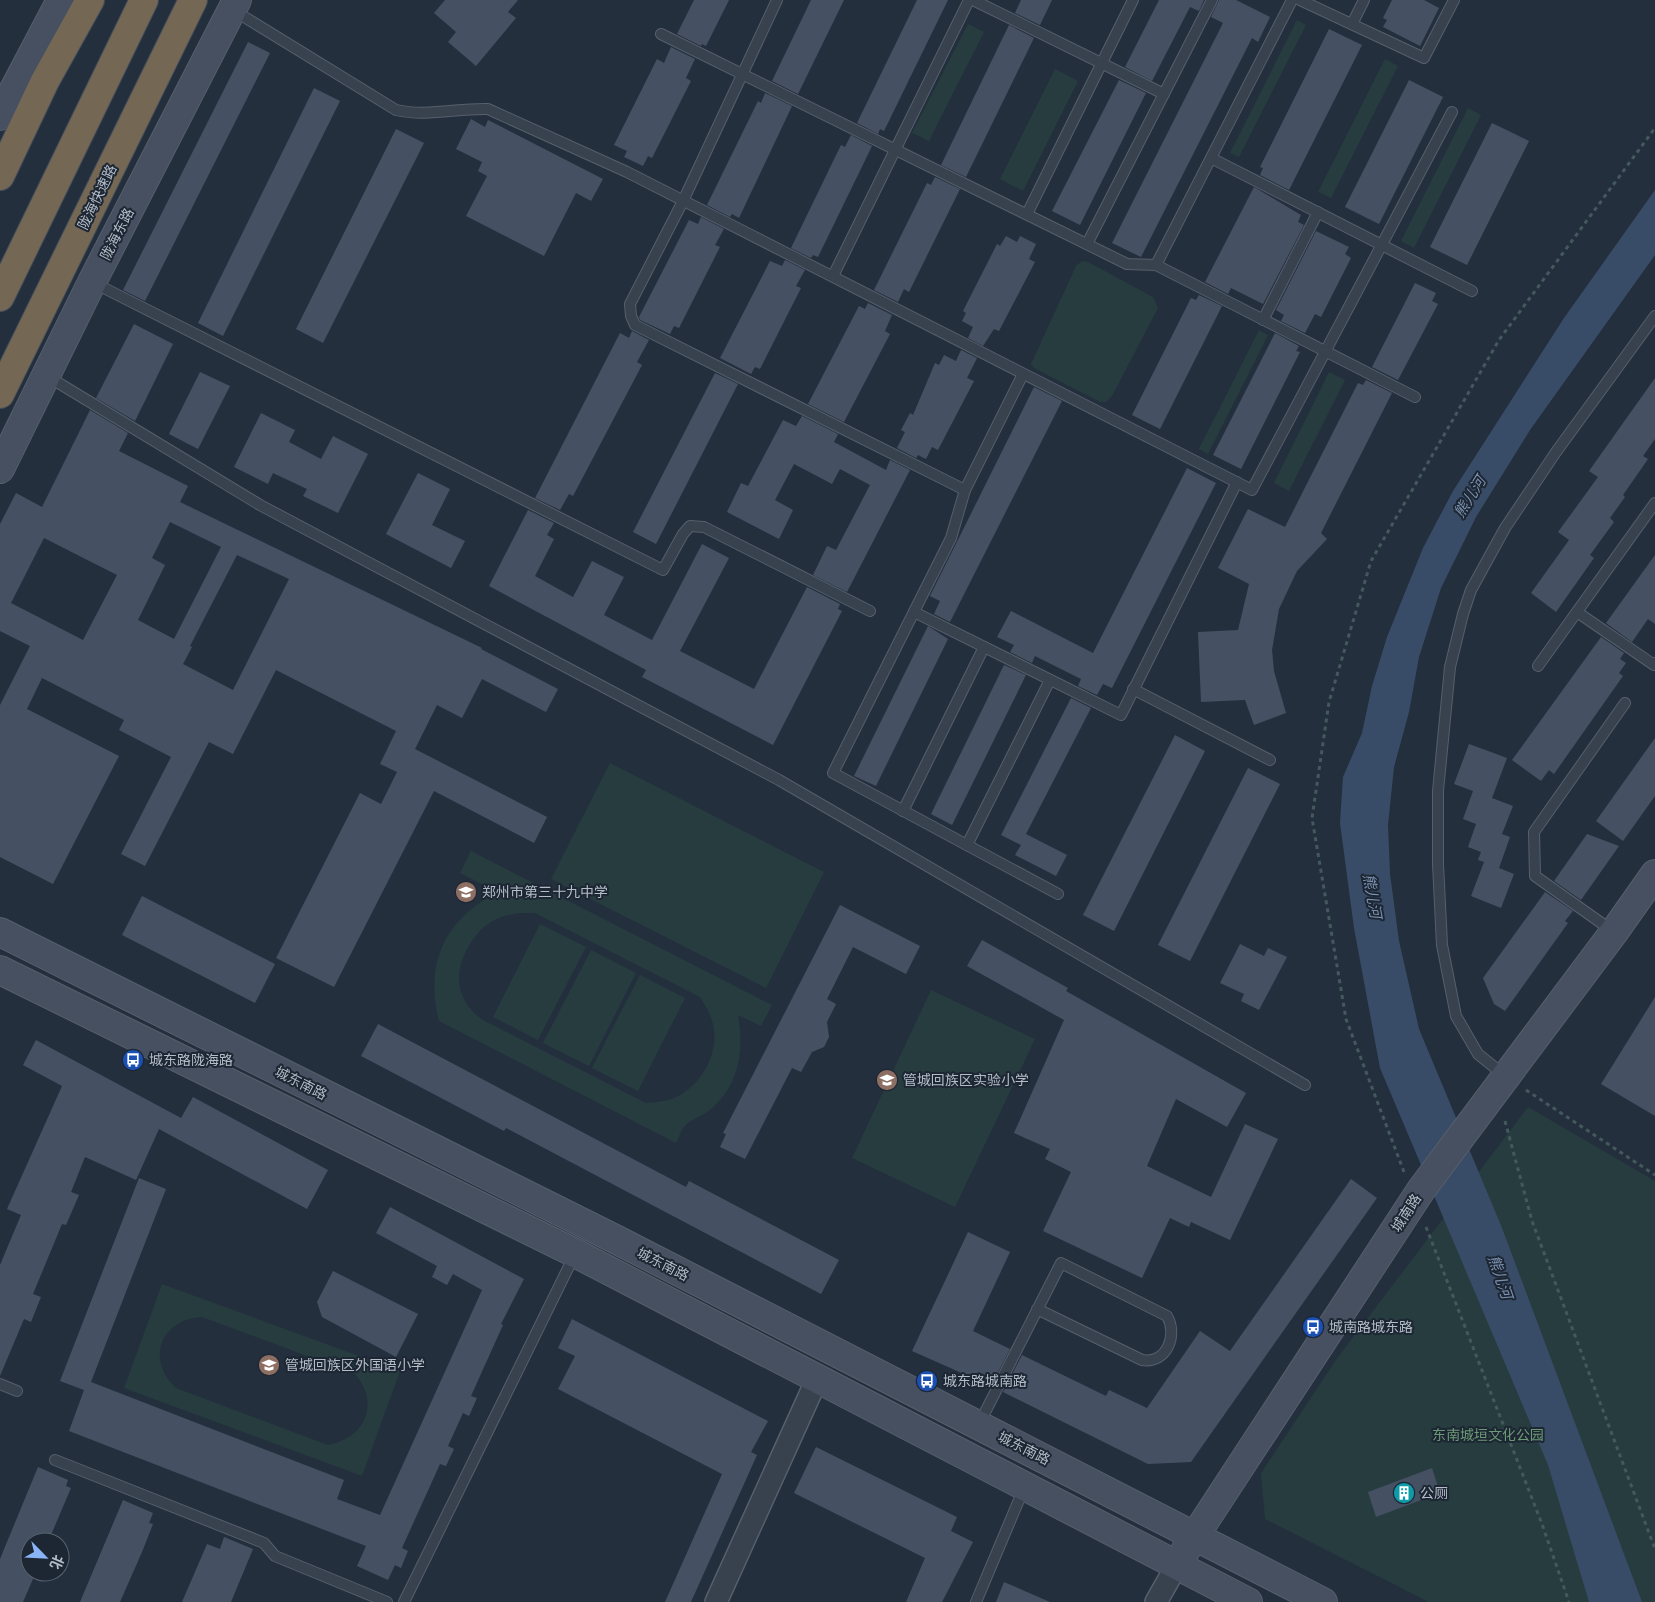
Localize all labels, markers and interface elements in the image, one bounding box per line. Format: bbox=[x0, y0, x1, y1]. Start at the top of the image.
street label: 陇海快速路 bbox=[74, 162, 120, 232]
street label: 陇海东路 bbox=[96, 205, 138, 263]
water label: 熊儿河 bbox=[1450, 470, 1491, 521]
water label: 熊儿河 bbox=[1359, 872, 1386, 923]
school or university icon: 郑州市第三十九中学 bbox=[454, 880, 478, 904]
place label: 郑州市第三十九中学 bbox=[482, 883, 608, 901]
bus stop icon: 城东路陇海路 bbox=[121, 1048, 145, 1072]
place label: 城东路陇海路 bbox=[149, 1051, 233, 1069]
street label: 城东南路 bbox=[272, 1062, 330, 1104]
school or university icon: 管城回族区实验小学 bbox=[875, 1068, 899, 1092]
place label: 管城回族区实验小学 bbox=[903, 1071, 1029, 1089]
street label: 城南路 bbox=[1387, 1190, 1425, 1236]
street label: 城东南路 bbox=[634, 1243, 692, 1285]
water label: 熊儿河 bbox=[1484, 1252, 1518, 1304]
bus stop icon: 城南路城东路 bbox=[1301, 1315, 1325, 1339]
place label: 城南路城东路 bbox=[1329, 1318, 1413, 1336]
school or university icon: 管城回族区外国语小学 bbox=[257, 1353, 281, 1377]
place label: 管城回族区外国语小学 bbox=[285, 1356, 425, 1374]
bus stop icon: 城东路城南路 bbox=[915, 1369, 939, 1393]
place label: 城东路城南路 bbox=[943, 1372, 1027, 1390]
park label: 东南城垣文化公园 bbox=[1432, 1426, 1544, 1444]
street label: 城东南路 bbox=[995, 1427, 1053, 1469]
building icon: 公厕 bbox=[1392, 1481, 1416, 1505]
place label: 公厕 bbox=[1420, 1484, 1448, 1502]
north arrow bbox=[20, 1532, 70, 1582]
text: 北 bbox=[46, 1552, 68, 1572]

